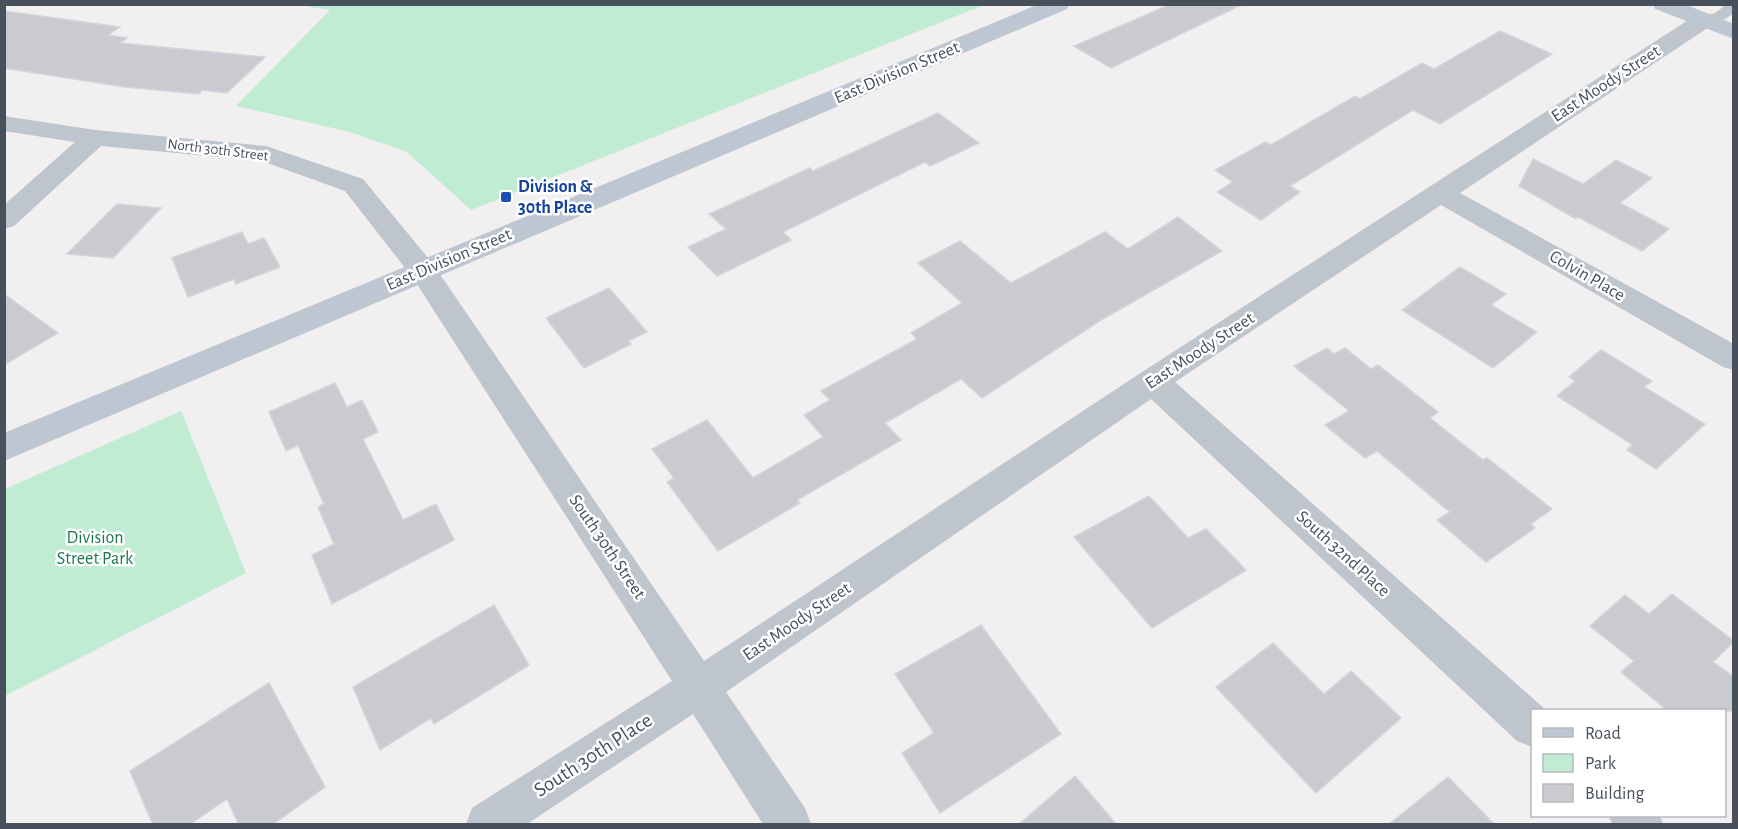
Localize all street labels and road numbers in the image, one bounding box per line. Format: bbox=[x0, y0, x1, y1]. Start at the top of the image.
street label: East Division Street bbox=[832, 38, 963, 108]
street label: East Moody Street bbox=[1548, 42, 1664, 126]
street label: North 30th Street bbox=[167, 136, 270, 164]
street label: East Division Street bbox=[384, 225, 515, 295]
street label: Colvin Place bbox=[1546, 247, 1628, 305]
street label: East Moody Street bbox=[1142, 309, 1258, 393]
street label: South 30th Street bbox=[566, 492, 649, 603]
street label: South 32nd Place bbox=[1293, 508, 1393, 600]
street label: East Moody Street bbox=[740, 579, 854, 665]
street label: South 30th Place bbox=[530, 709, 656, 801]

